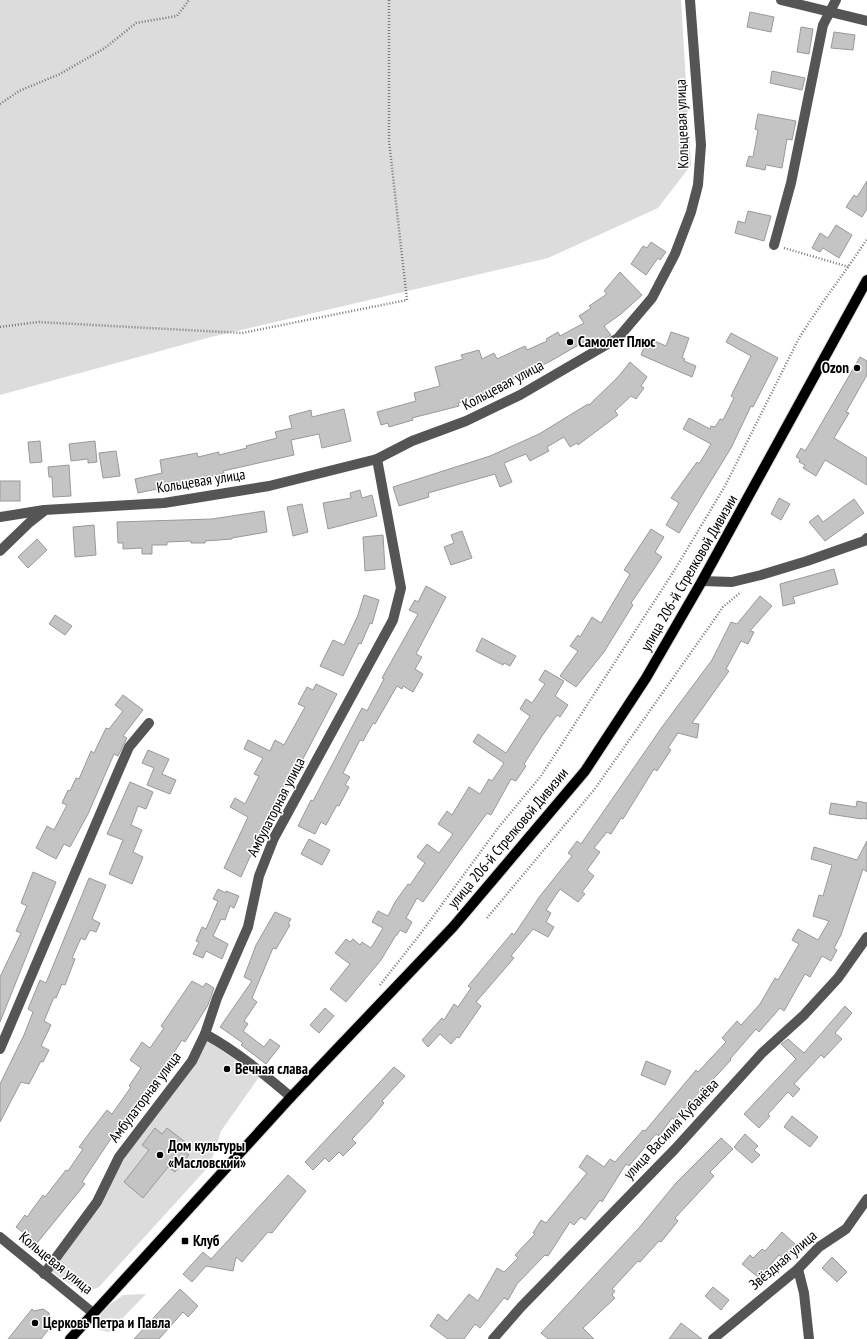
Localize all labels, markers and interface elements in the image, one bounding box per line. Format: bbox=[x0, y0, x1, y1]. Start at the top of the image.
street label: Кольцевая улица bbox=[670, 79, 693, 169]
place label: Самолет Плюс bbox=[578, 332, 656, 351]
marker: Самолет Плюс bbox=[565, 337, 575, 347]
street label: Кольцевая улица bbox=[459, 355, 547, 414]
place label: Ozon bbox=[822, 358, 849, 377]
marker: Ozon bbox=[852, 363, 862, 373]
street label: Кольцевая улица bbox=[155, 464, 247, 497]
street label: улица 206-й Стрелковой Дивизии bbox=[636, 491, 741, 654]
street label: Амбулаторная улица bbox=[242, 754, 309, 859]
street label: улица 206-й Стрелковой Дивизии bbox=[443, 763, 572, 912]
street label: Амбулаторная улица bbox=[104, 1048, 185, 1146]
place label: Вечная слава bbox=[235, 1059, 308, 1078]
marker: Вечная слава bbox=[222, 1064, 232, 1074]
street label: улица Василия Кубанёва bbox=[619, 1074, 722, 1183]
place label: Дом культуры «Масловский» bbox=[168, 1136, 246, 1172]
marker: Дом культуры «Масловский» bbox=[155, 1150, 165, 1160]
street label: Звёздная улица bbox=[745, 1226, 820, 1294]
street label: Кольцевая улица bbox=[16, 1227, 97, 1298]
place label: Клуб bbox=[193, 1231, 220, 1250]
marker: Клуб bbox=[180, 1236, 190, 1246]
place label: Церковь Петра и Павла bbox=[43, 1313, 170, 1332]
marker: Церковь Петра и Павла bbox=[30, 1318, 40, 1328]

